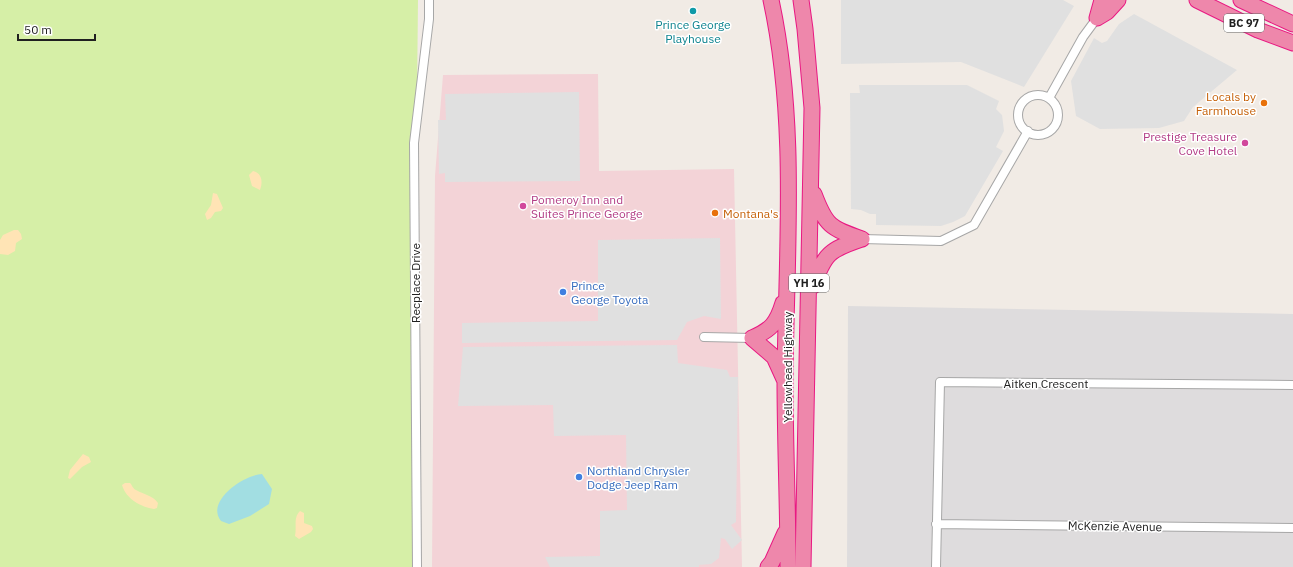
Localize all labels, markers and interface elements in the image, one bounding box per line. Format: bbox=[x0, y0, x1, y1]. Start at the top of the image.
marker: Prince George Playhouse bbox=[688, 6, 698, 16]
road number: BC 97 bbox=[1224, 14, 1264, 32]
scale bar bbox=[18, 16, 95, 42]
place label: Prince George Playhouse bbox=[655, 17, 731, 46]
text: 50 m bbox=[24, 22, 52, 37]
place label: Locals by Farmhouse bbox=[1196, 89, 1256, 118]
marker: Locals by Farmhouse bbox=[1259, 98, 1269, 108]
place label: Prestige Treasure Cove Hotel bbox=[1143, 129, 1237, 158]
marker: Prestige Treasure Cove Hotel bbox=[1240, 138, 1250, 148]
place label: Pomeroy Inn and Suites Prince George bbox=[531, 192, 643, 221]
marker: Pomeroy Inn and Suites Prince George bbox=[518, 201, 528, 211]
place label: Montana's bbox=[723, 206, 779, 221]
marker: Montana's bbox=[710, 208, 720, 218]
street label: Recplace Drive bbox=[408, 243, 423, 323]
road number: YH 16 bbox=[789, 274, 829, 292]
place label: Prince George Toyota bbox=[571, 278, 649, 307]
marker: Prince George Toyota bbox=[558, 287, 568, 297]
street label: Yellowhead Highway bbox=[780, 311, 795, 423]
street label: Aitken Crescent bbox=[1003, 376, 1089, 391]
place label: Northland Chrysler Dodge Jeep Ram bbox=[587, 463, 689, 492]
marker: Northland Chrysler Dodge Jeep Ram bbox=[574, 472, 584, 482]
street label: McKenzie Avenue bbox=[1068, 518, 1163, 534]

